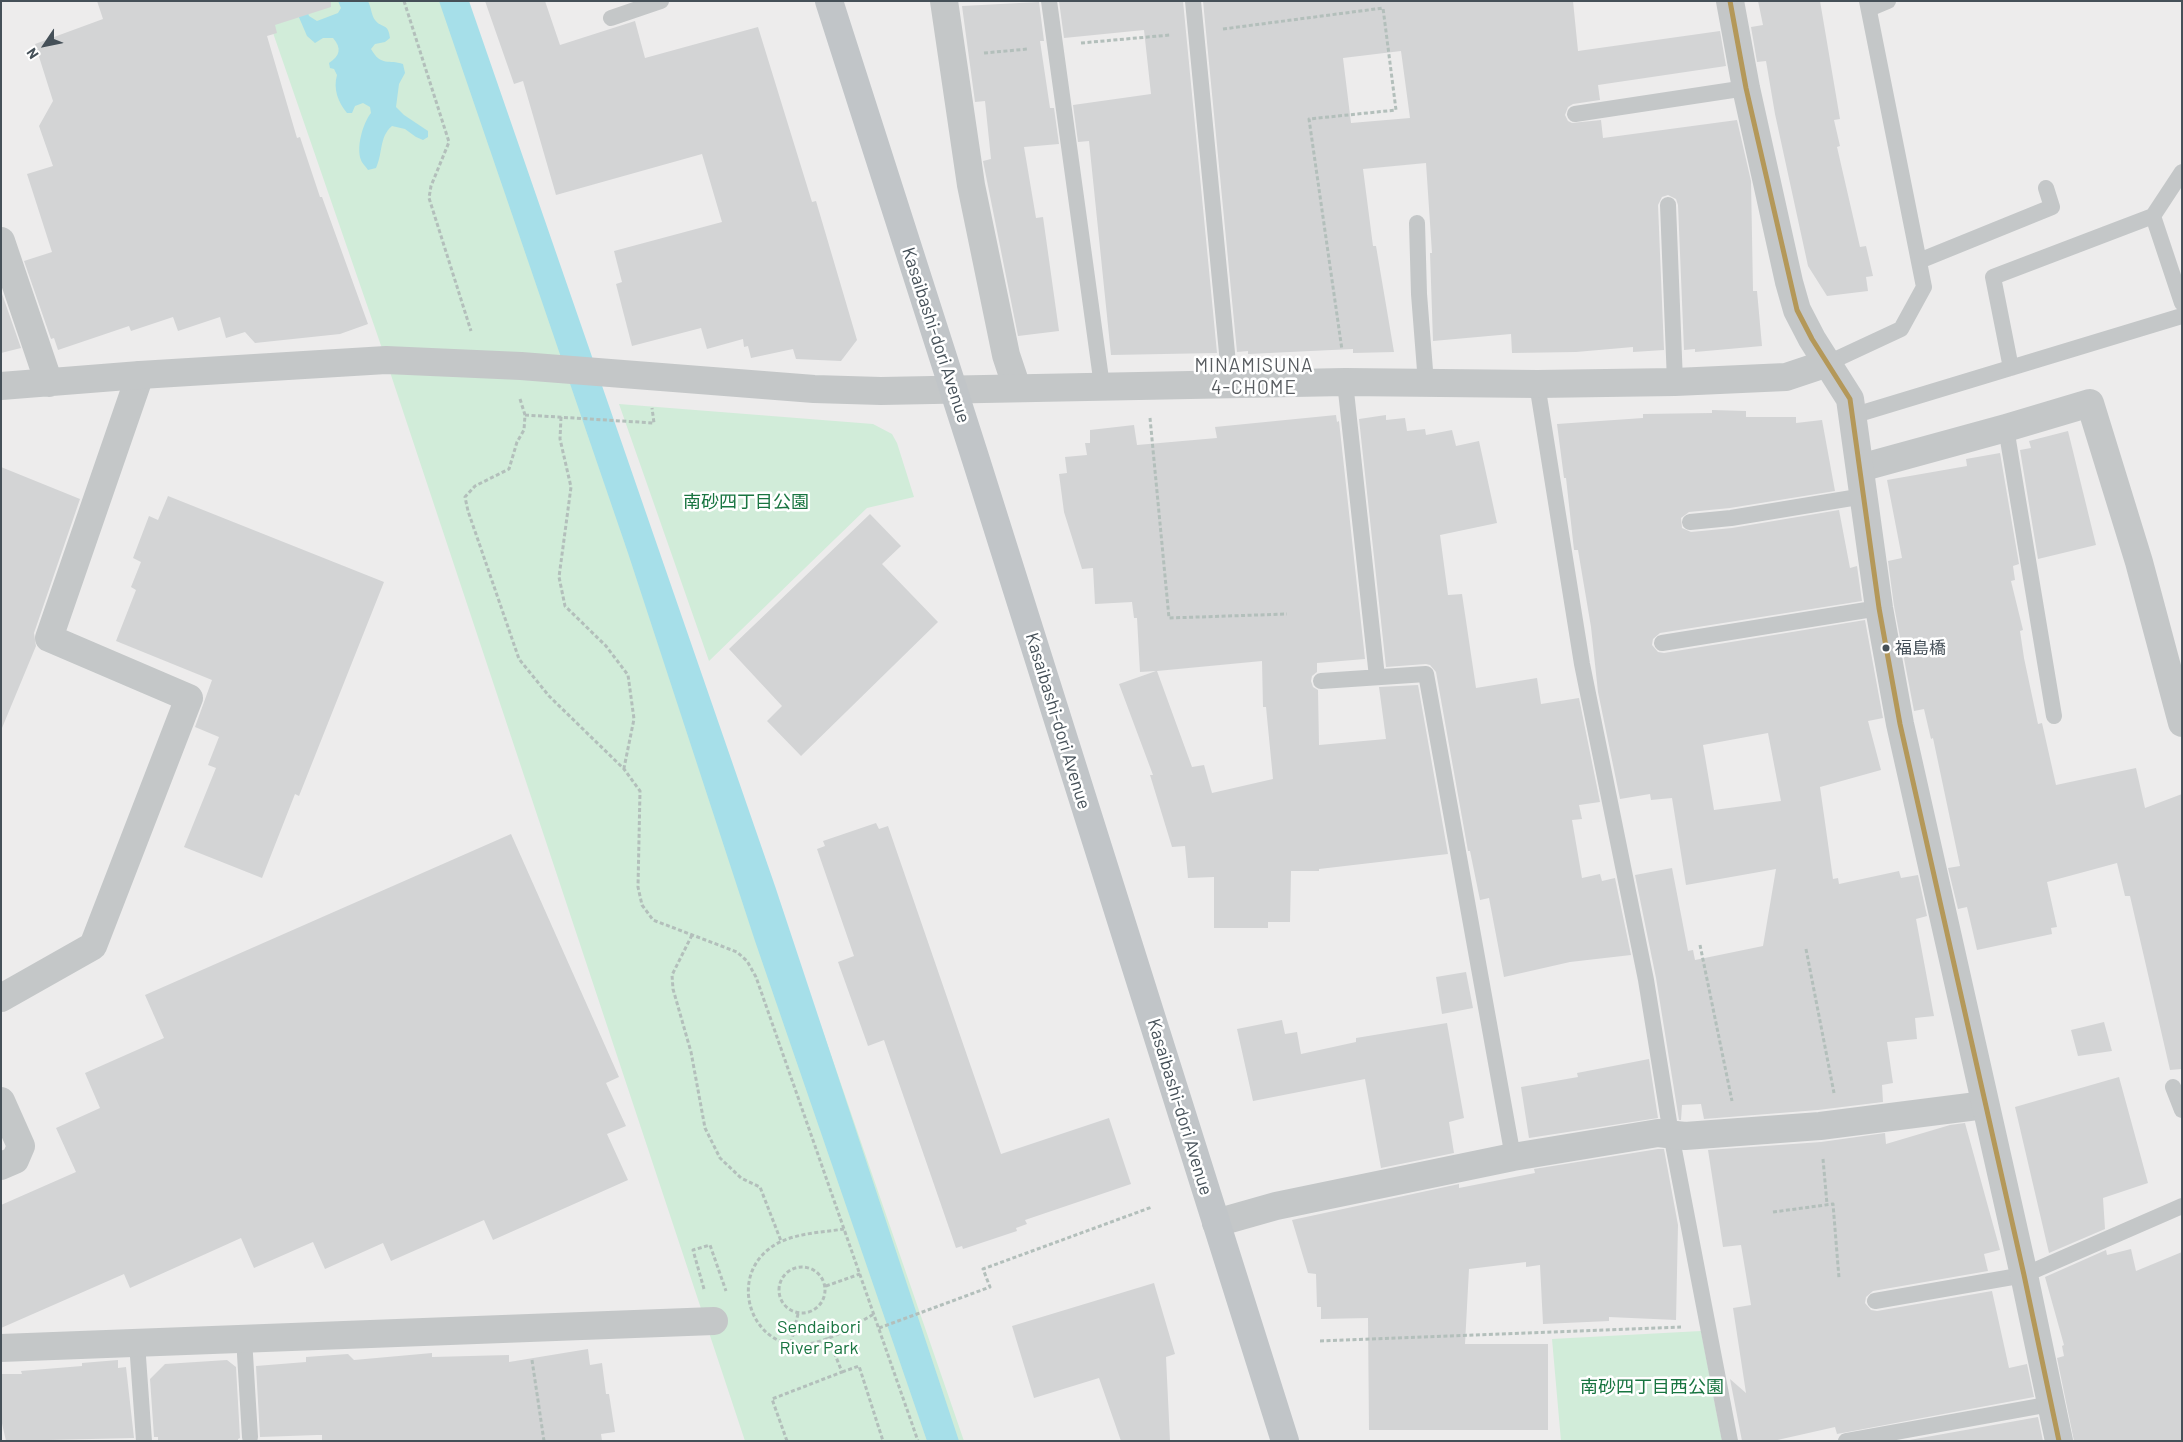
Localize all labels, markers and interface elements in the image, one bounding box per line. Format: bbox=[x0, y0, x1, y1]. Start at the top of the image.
north arrow bbox=[20, 20, 70, 70]
text: N bbox=[22, 45, 42, 62]
street label: Kasaibashi-dori Avenue bbox=[897, 245, 975, 425]
district label: MINAMISUNA 4-CHOME bbox=[1193, 355, 1315, 399]
park label: 南砂四丁目公園 bbox=[683, 491, 809, 513]
street label: Kasaibashi-dori Avenue bbox=[1021, 630, 1095, 812]
place label: 福島橋 bbox=[1895, 638, 1946, 658]
marker: 福島橋 bbox=[1881, 643, 1891, 653]
street label: Kasaibashi-dori Avenue bbox=[1143, 1016, 1217, 1198]
park label: Sendaibori River Park bbox=[777, 1316, 861, 1358]
park label: 南砂四丁目西公園 bbox=[1580, 1376, 1724, 1398]

